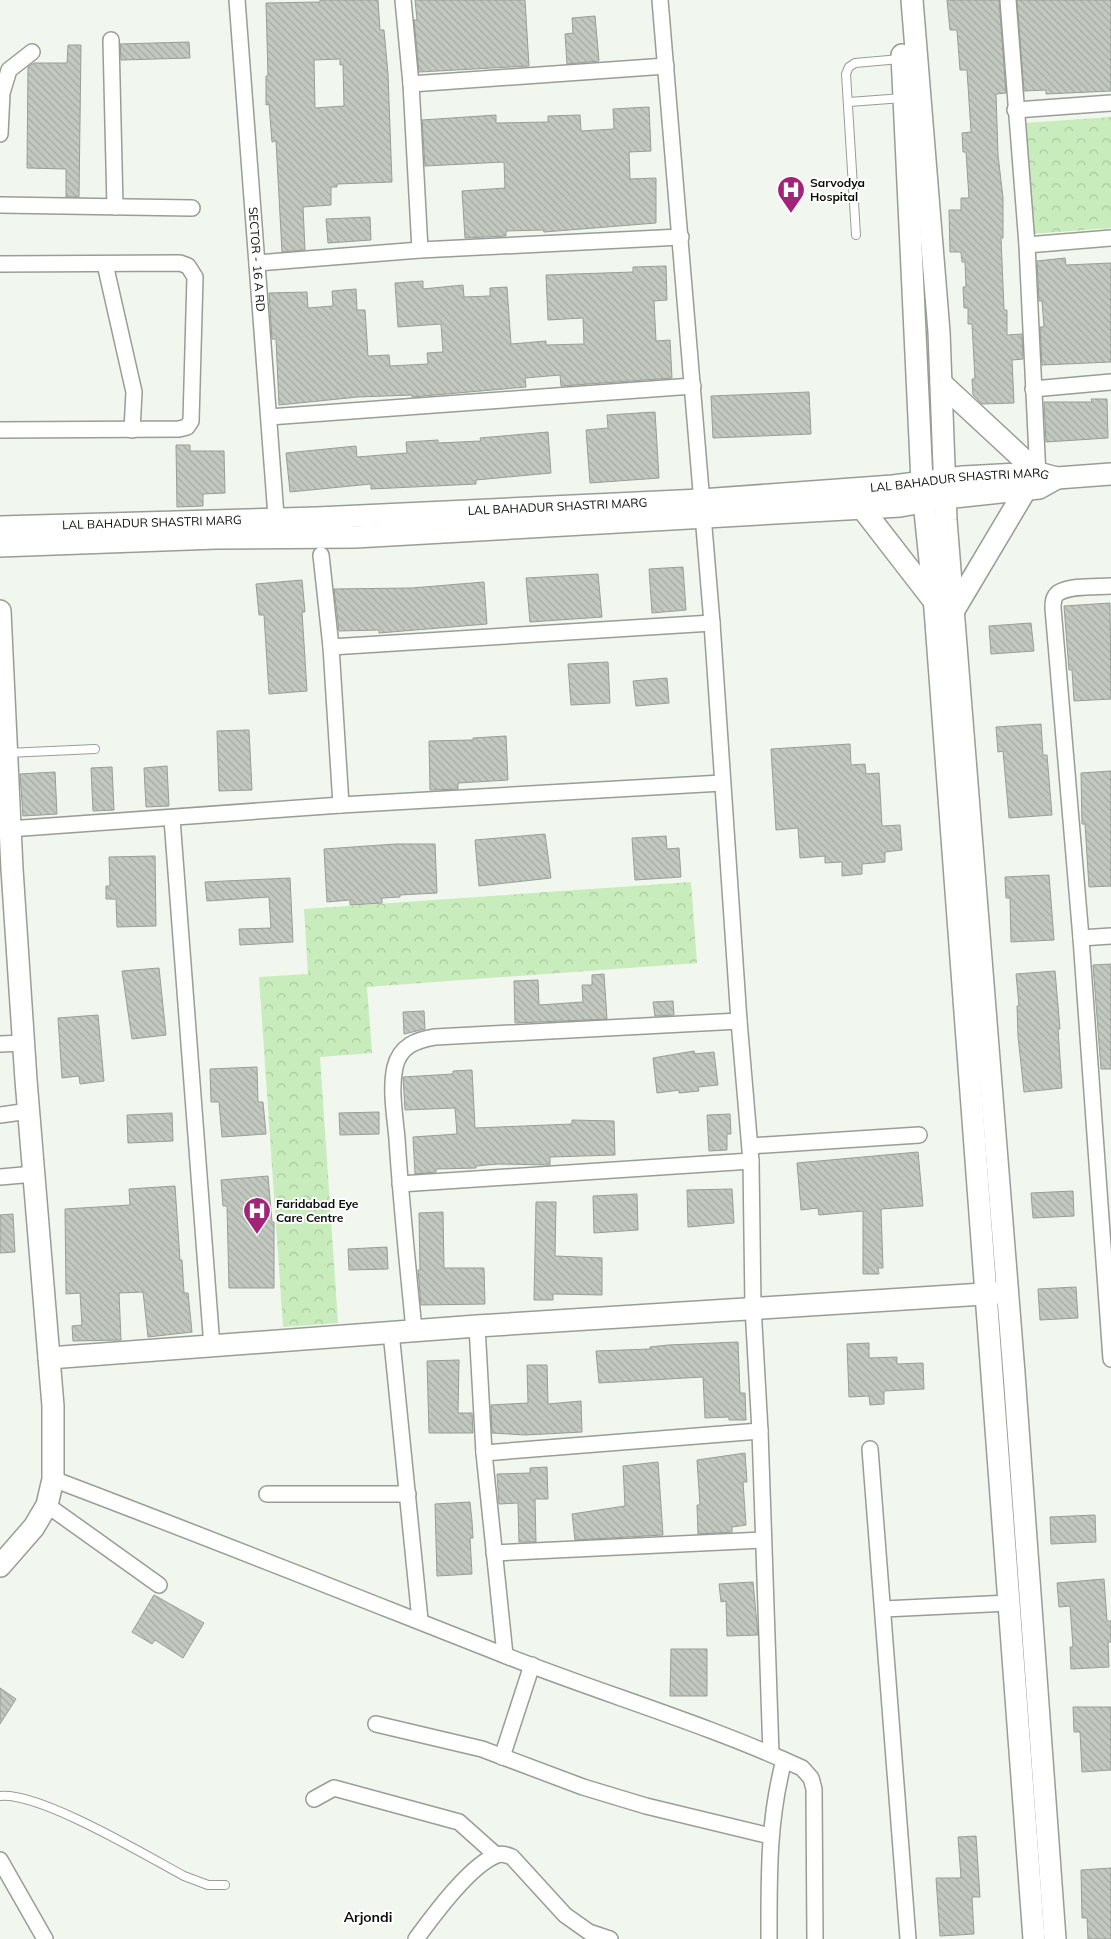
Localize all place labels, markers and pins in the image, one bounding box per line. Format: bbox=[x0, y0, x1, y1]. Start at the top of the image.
hospital icon: Sarvodya Hospital bbox=[776, 175, 806, 214]
place label: Sarvodya Hospital bbox=[810, 175, 865, 204]
hospital icon: Faridabad Eye Care Centre bbox=[242, 1196, 272, 1235]
place label: Faridabad Eye Care Centre bbox=[276, 1196, 359, 1225]

